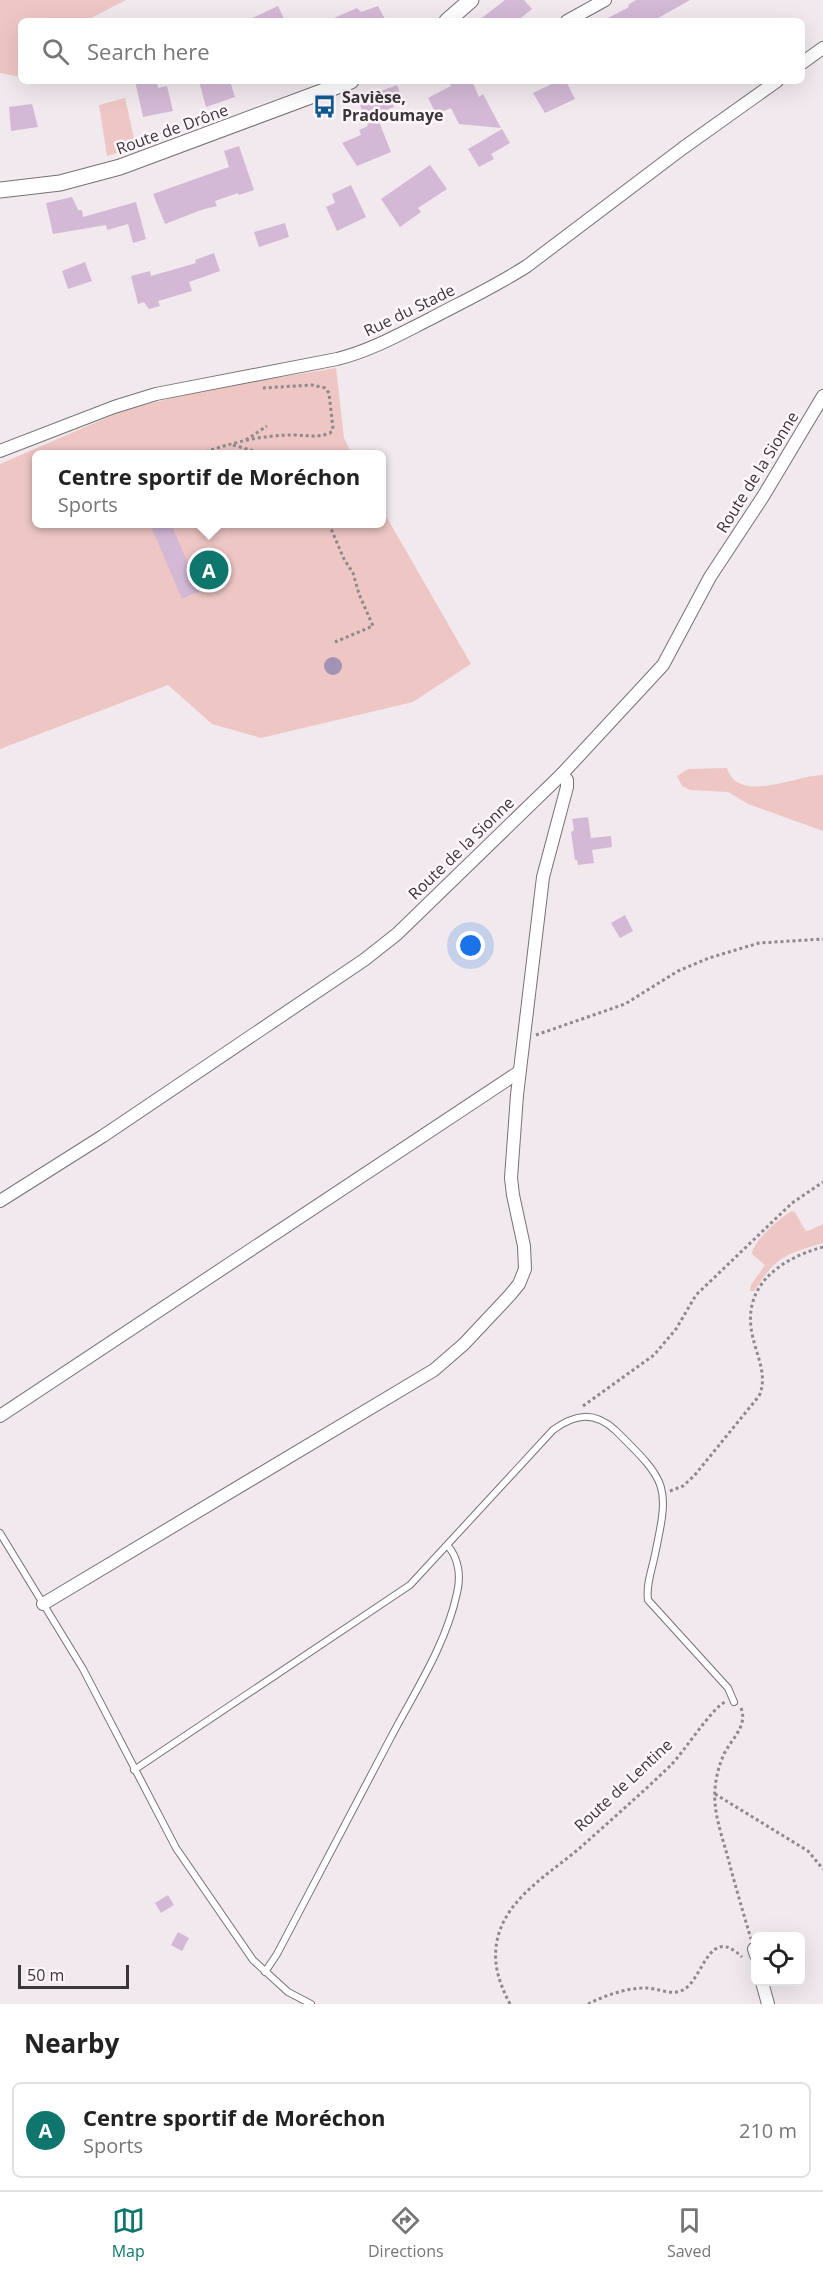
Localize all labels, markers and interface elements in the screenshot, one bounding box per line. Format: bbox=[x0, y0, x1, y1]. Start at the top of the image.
search box bbox=[18, 18, 805, 84]
icon: search bbox=[39, 35, 72, 68]
text: Search here bbox=[87, 36, 210, 66]
place label: Savièse, Pradoumaye bbox=[342, 86, 443, 126]
bus stop icon: Savièse, Pradoumaye bbox=[311, 93, 337, 119]
street label: Route de Drône bbox=[113, 99, 231, 159]
street label: Rue du Stade bbox=[360, 278, 458, 342]
street label: Route de la Sionne bbox=[711, 407, 803, 537]
popup bbox=[32, 450, 386, 528]
text: Centre sportif de Moréchon bbox=[58, 461, 360, 491]
text: Sports bbox=[58, 491, 118, 518]
pin: A bbox=[190, 548, 228, 592]
street label: Route de la Sionne bbox=[403, 792, 519, 904]
your location bbox=[456, 931, 485, 960]
street label: Route de Lentine bbox=[569, 1734, 677, 1836]
map controls bbox=[751, 1932, 805, 1986]
button: locate bbox=[751, 1932, 805, 1986]
scale bar bbox=[18, 1962, 129, 1990]
text: 50 m bbox=[27, 1964, 64, 1986]
text: Nearby bbox=[24, 2025, 119, 2061]
text: Centre sportif de Moréchon bbox=[83, 2102, 386, 2132]
text: A bbox=[39, 2117, 52, 2144]
text: 210 m bbox=[739, 2117, 797, 2144]
text: Sports bbox=[83, 2132, 143, 2159]
tab: Map bbox=[112, 2204, 145, 2262]
tab: Directions bbox=[368, 2204, 444, 2262]
tab: Saved bbox=[667, 2204, 711, 2262]

